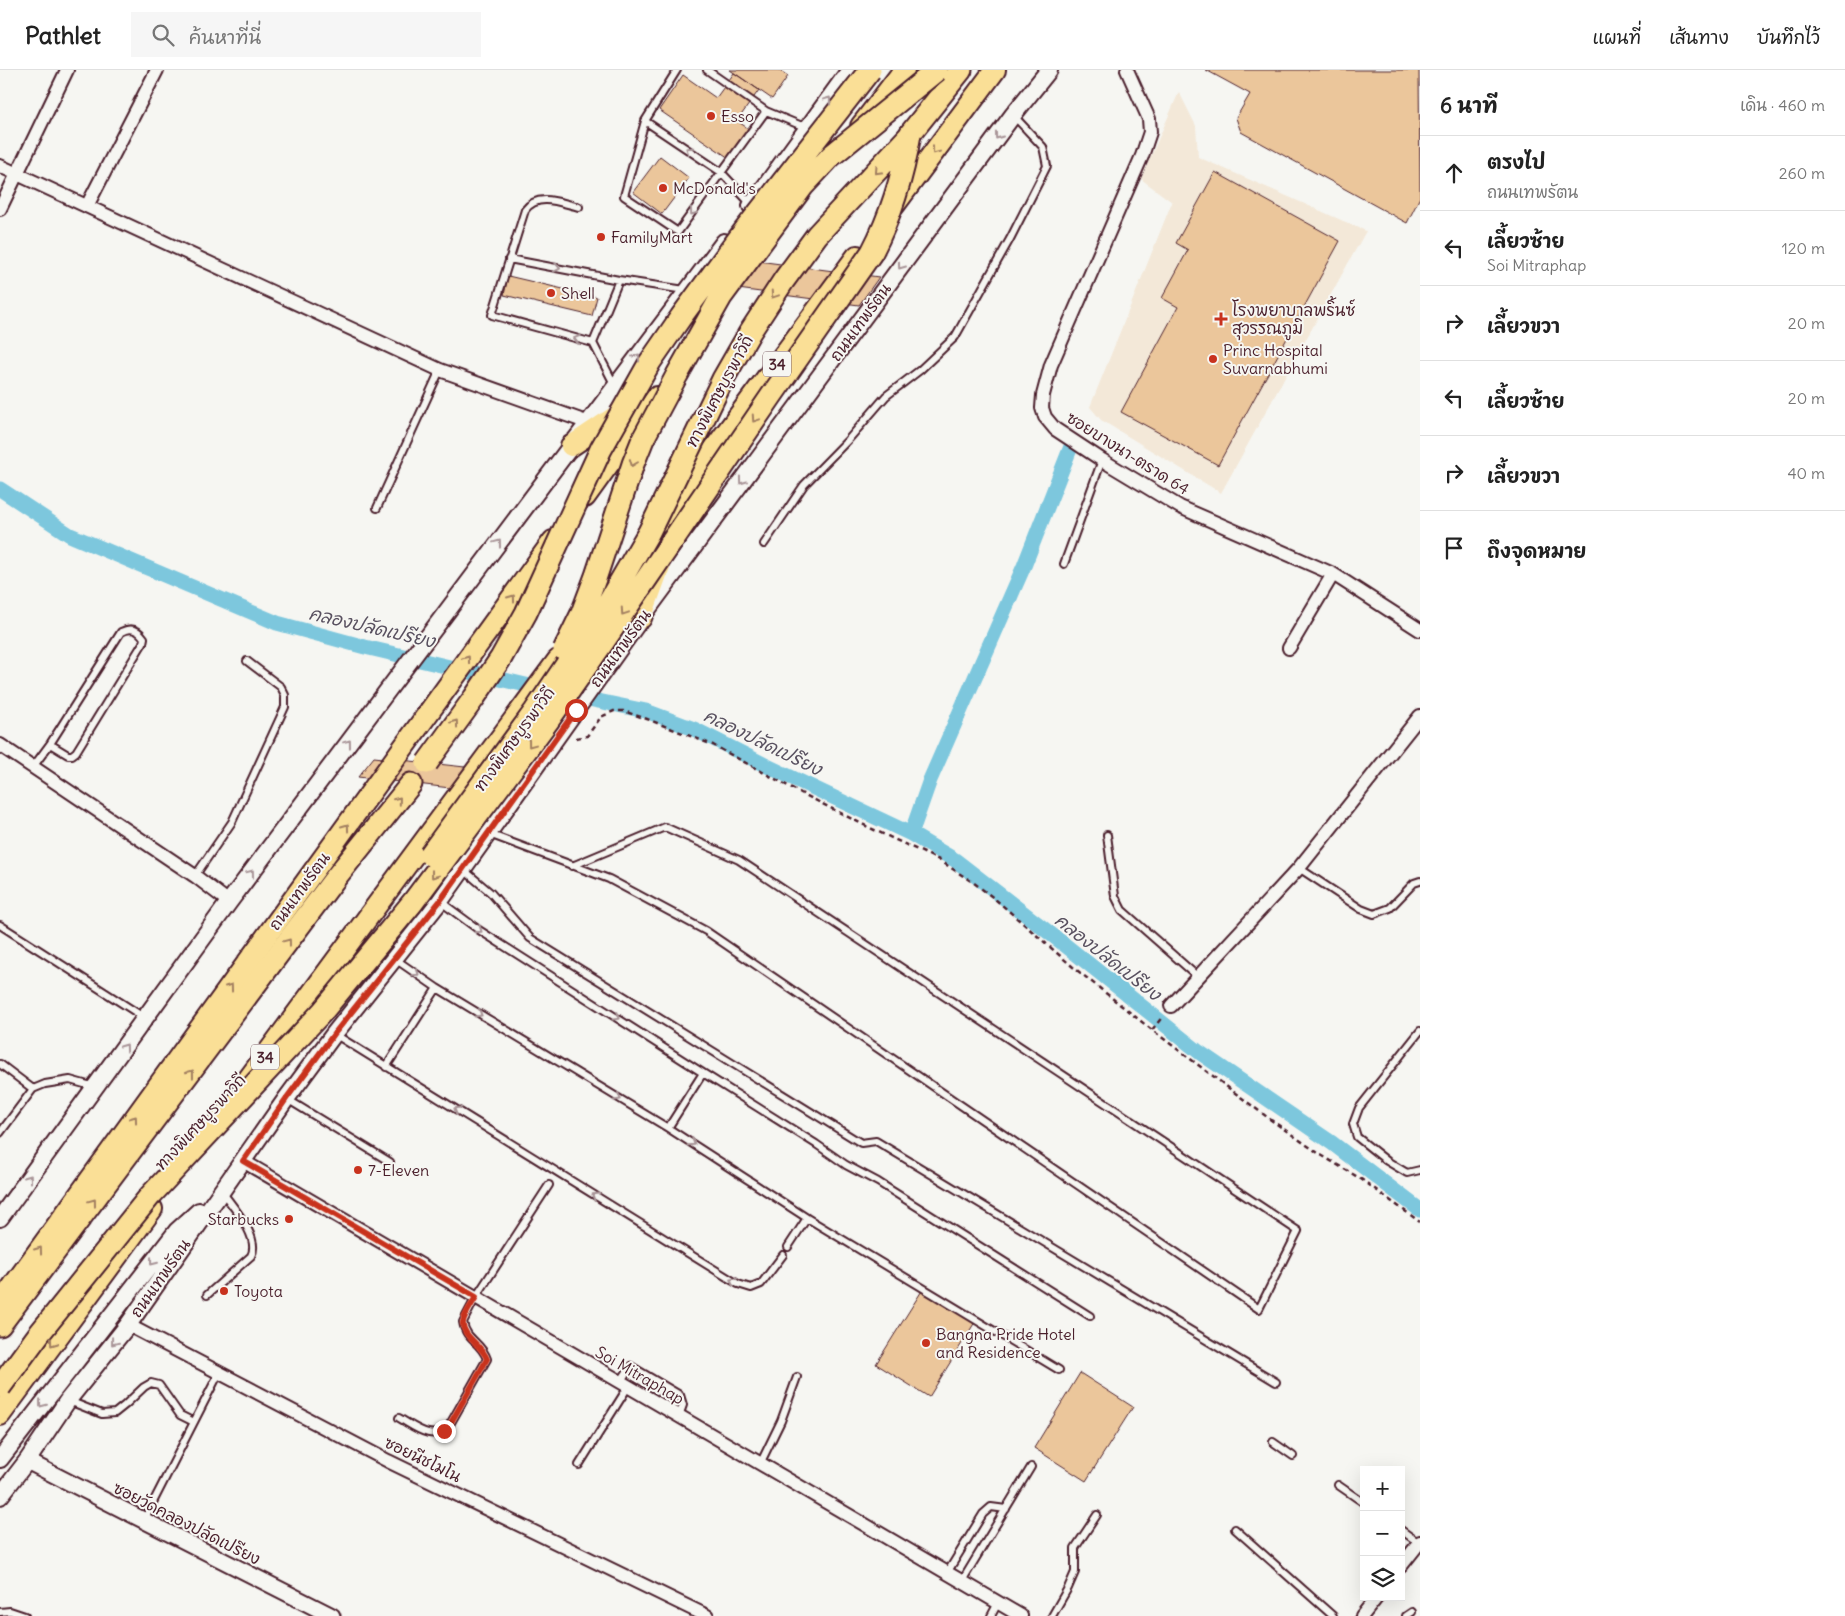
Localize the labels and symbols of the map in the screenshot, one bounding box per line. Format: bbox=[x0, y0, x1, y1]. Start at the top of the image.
one-way arrow bbox=[822, 96, 831, 106]
place label: Esso bbox=[721, 106, 754, 126]
marker: Esso bbox=[705, 110, 717, 122]
one-way arrow bbox=[995, 130, 1003, 139]
one-way arrow bbox=[932, 145, 940, 154]
one-way arrow bbox=[685, 147, 694, 157]
one-way arrow bbox=[875, 165, 884, 174]
place label: McDonald's bbox=[673, 178, 756, 198]
marker: McDonald's bbox=[657, 182, 669, 194]
one-way arrow bbox=[690, 206, 699, 216]
place label: FamilyMart bbox=[611, 227, 693, 247]
marker: FamilyMart bbox=[595, 231, 607, 243]
one-way arrow bbox=[898, 260, 907, 270]
one-way arrow bbox=[553, 263, 561, 273]
street label: ถนนเทพรัตน bbox=[825, 279, 895, 365]
place label: Shell bbox=[561, 283, 595, 303]
marker: Shell bbox=[545, 287, 557, 299]
one-way arrow bbox=[771, 290, 780, 299]
place label: โรงพยาบาลพริ้นซ์ สุวรรณภูมิ bbox=[1232, 296, 1355, 341]
marker: โรงพยาบาลพริ้นซ์ สุวรรณภูมิ bbox=[1214, 312, 1228, 326]
street label: ทางพิเศษบูรพาวิถี bbox=[681, 331, 760, 452]
one-way arrow bbox=[573, 334, 581, 344]
place label: Princ Hospital Suvarnabhumi bbox=[1223, 340, 1328, 378]
road number: 34 bbox=[763, 352, 791, 376]
marker: Princ Hospital Suvarnabhumi bbox=[1207, 353, 1219, 365]
one-way arrow bbox=[632, 354, 640, 363]
street label: ซอยบางนา-ตราด 64 bbox=[1063, 407, 1193, 499]
one-way arrow bbox=[752, 414, 761, 423]
one-way arrow bbox=[629, 459, 639, 467]
one-way arrow bbox=[739, 476, 748, 485]
one-way arrow bbox=[492, 539, 501, 549]
one-way arrow bbox=[506, 594, 515, 604]
water label: คลองปลัดเปรียง bbox=[307, 601, 439, 653]
street label: ถนนเทพรัตน bbox=[585, 605, 655, 691]
one-way arrow bbox=[621, 606, 630, 615]
one-way arrow bbox=[462, 656, 470, 665]
street label: ทางพิเศษบูรพาวิถี bbox=[469, 683, 561, 797]
route start bbox=[565, 699, 588, 722]
water label: คลองปลัดเปรียง bbox=[700, 704, 827, 781]
one-way arrow bbox=[449, 720, 459, 729]
one-way arrow bbox=[528, 738, 536, 747]
one-way arrow bbox=[342, 739, 351, 749]
one-way arrow bbox=[392, 797, 400, 806]
one-way arrow bbox=[340, 824, 348, 833]
street label: ถนนเทพรัตน bbox=[264, 848, 334, 934]
one-way arrow bbox=[431, 869, 440, 879]
one-way arrow bbox=[245, 870, 253, 879]
water label: คลองปลัดเปรียง bbox=[1050, 908, 1167, 1007]
one-way arrow bbox=[473, 924, 483, 933]
one-way arrow bbox=[282, 939, 290, 948]
one-way arrow bbox=[410, 967, 420, 976]
one-way arrow bbox=[224, 983, 233, 993]
one-way arrow bbox=[473, 1007, 482, 1017]
one-way arrow bbox=[611, 1010, 620, 1020]
one-way arrow bbox=[119, 1043, 128, 1053]
road number: 34 bbox=[251, 1044, 279, 1070]
street label: ทางพิเศษบูรพาวิถี bbox=[150, 1070, 252, 1176]
one-way arrow bbox=[185, 1070, 193, 1079]
one-way arrow bbox=[613, 1091, 622, 1101]
one-way arrow bbox=[453, 1107, 462, 1117]
one-way arrow bbox=[128, 1115, 137, 1125]
one-way arrow bbox=[687, 1137, 696, 1147]
place label: 7-Eleven bbox=[368, 1160, 429, 1180]
marker: 7-Eleven bbox=[352, 1164, 364, 1176]
one-way arrow bbox=[23, 1174, 32, 1184]
one-way arrow bbox=[591, 1192, 600, 1202]
one-way arrow bbox=[87, 1199, 95, 1208]
place label: Starbucks bbox=[208, 1209, 279, 1229]
marker: Starbucks bbox=[283, 1213, 295, 1225]
street label: ถนนเทพรัตน bbox=[126, 1235, 195, 1321]
one-way arrow bbox=[33, 1246, 42, 1256]
one-way arrow bbox=[150, 1256, 158, 1265]
one-way arrow bbox=[730, 1277, 739, 1287]
place label: Toyota bbox=[234, 1281, 283, 1301]
marker: Toyota bbox=[218, 1285, 230, 1297]
place label: Bangna Pride Hotel and Residence bbox=[936, 1324, 1075, 1362]
one-way arrow bbox=[50, 1337, 59, 1347]
one-way arrow bbox=[111, 1337, 120, 1346]
marker: Bangna Pride Hotel and Residence bbox=[920, 1337, 932, 1349]
street label: Soi Mitraphap bbox=[592, 1342, 688, 1408]
one-way arrow bbox=[39, 1398, 47, 1407]
route end bbox=[433, 1420, 456, 1443]
street label: ซอยนีชโมโน bbox=[381, 1431, 465, 1486]
street label: ซอยวัดคลองปลัดเปรียง bbox=[110, 1477, 264, 1569]

